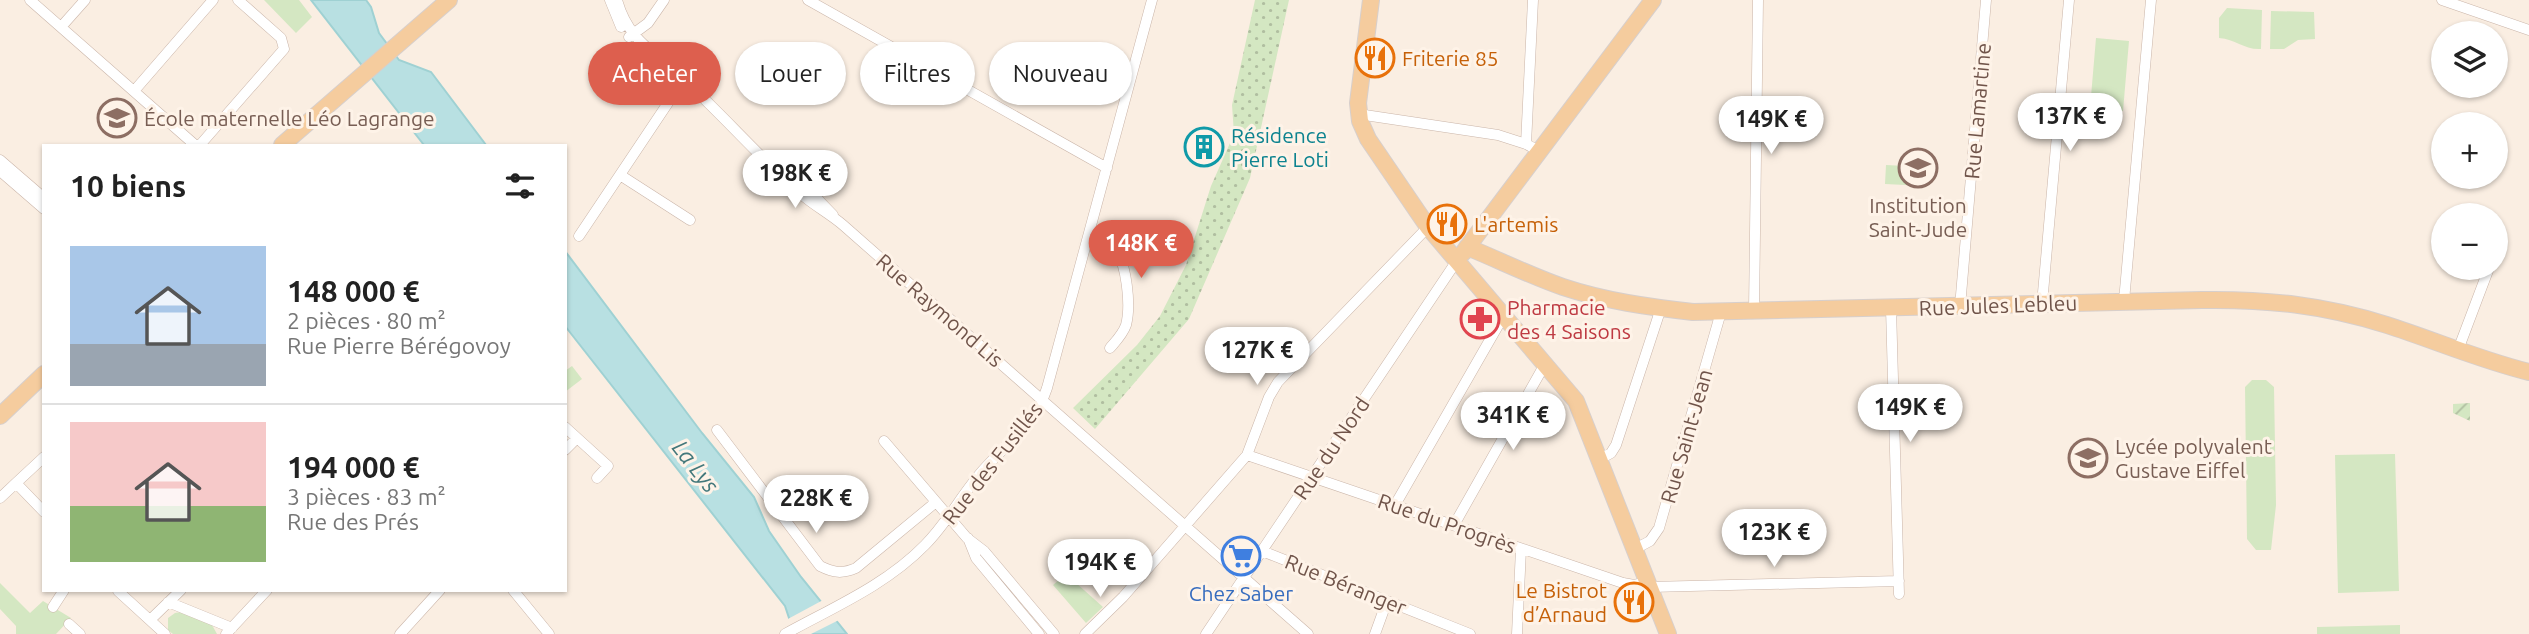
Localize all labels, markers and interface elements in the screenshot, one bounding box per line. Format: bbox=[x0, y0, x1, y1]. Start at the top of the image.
map controls bbox=[2431, 21, 2508, 280]
button: layers bbox=[2431, 21, 2508, 98]
restaurant icon: Friterie 85 bbox=[1354, 37, 1396, 79]
chip: Acheter bbox=[588, 42, 721, 105]
chip: Louer bbox=[735, 42, 846, 105]
chip: Filtres bbox=[860, 42, 975, 105]
chip: Nouveau bbox=[989, 42, 1132, 105]
street label: Rue Lamartine bbox=[1959, 42, 1995, 180]
place label: Friterie 85 bbox=[1402, 46, 1499, 70]
pin: 137K € bbox=[2013, 94, 2127, 153]
pin: 149K € bbox=[1714, 96, 1828, 156]
school or university icon: École maternelle Léo Lagrange bbox=[96, 97, 138, 139]
text: 137K € bbox=[2034, 103, 2106, 128]
place label: École maternelle Léo Lagrange bbox=[144, 106, 435, 130]
text: 149K € bbox=[1735, 106, 1807, 131]
button: + bbox=[2431, 112, 2508, 189]
place label: Résidence Pierre Loti bbox=[1231, 123, 1329, 171]
building icon: Résidence Pierre Loti bbox=[1183, 126, 1225, 168]
school or university icon: Institution Saint-Jude bbox=[1897, 147, 1939, 189]
pin: 198K € bbox=[738, 150, 852, 210]
text: 198K € bbox=[759, 160, 831, 185]
icon: filters bbox=[501, 167, 539, 205]
text: 10 biens bbox=[70, 169, 186, 203]
place label: Institution Saint-Jude bbox=[1869, 193, 1967, 241]
restaurant icon: L'artemis bbox=[1426, 203, 1468, 245]
button: − bbox=[2431, 203, 2508, 280]
place label: L'artemis bbox=[1474, 212, 1558, 236]
pin: 148K € bbox=[1084, 220, 1198, 280]
text: 148K € bbox=[1105, 230, 1177, 255]
street label: Rue Raymond Lis bbox=[872, 249, 1008, 371]
icon: home bbox=[126, 274, 210, 358]
text: 148 000 € bbox=[287, 274, 420, 308]
street label: Rue Jules Lebleu bbox=[1918, 290, 2078, 320]
place label: Pharmacie des 4 Saisons bbox=[1507, 295, 1631, 343]
pharmacy icon: Pharmacie des 4 Saisons bbox=[1459, 298, 1501, 340]
text: 2 pièces · 80 m² bbox=[287, 308, 446, 333]
pin: 127K € bbox=[1200, 328, 1314, 387]
text: Rue Pierre Bérégovoy bbox=[287, 333, 511, 358]
text: 127K € bbox=[1221, 337, 1293, 362]
street label: Rue Saint-Jean bbox=[1655, 366, 1717, 506]
pin: 149K € bbox=[1853, 384, 1967, 444]
street label: Rue du Nord bbox=[1288, 392, 1374, 504]
pin: 341K € bbox=[1456, 392, 1570, 452]
text: 149K € bbox=[1874, 394, 1946, 419]
street label: Rue des Fusillés bbox=[937, 397, 1047, 529]
text: 341K € bbox=[1477, 402, 1549, 427]
place label: Lycée polyvalent Gustave Eiffel bbox=[2115, 434, 2272, 482]
water label: La Lys bbox=[668, 435, 724, 497]
school or university icon: Lycée polyvalent Gustave Eiffel bbox=[2067, 437, 2109, 479]
icon: home bbox=[126, 450, 210, 534]
text: 194 000 € bbox=[287, 450, 420, 484]
pin: 228K € bbox=[759, 476, 873, 535]
text: 3 pièces · 83 m² bbox=[287, 484, 446, 509]
text: 228K € bbox=[780, 485, 852, 510]
street label: Rue du Progrès bbox=[1375, 488, 1519, 558]
text: Rue des Prés bbox=[287, 509, 419, 534]
pin: 123K € bbox=[1717, 510, 1831, 569]
text: 123K € bbox=[1738, 519, 1810, 544]
supermarket icon: Chez Saber bbox=[1220, 535, 1262, 577]
pin: 194K € bbox=[1043, 540, 1157, 599]
text: 194K € bbox=[1064, 549, 1136, 574]
street label: Rue Béranger bbox=[1282, 549, 1410, 619]
place label: Le Bistrot d’Arnaud bbox=[1516, 578, 1607, 626]
place label: Chez Saber bbox=[1189, 581, 1293, 605]
restaurant icon: Le Bistrot d’Arnaud bbox=[1613, 581, 1655, 623]

